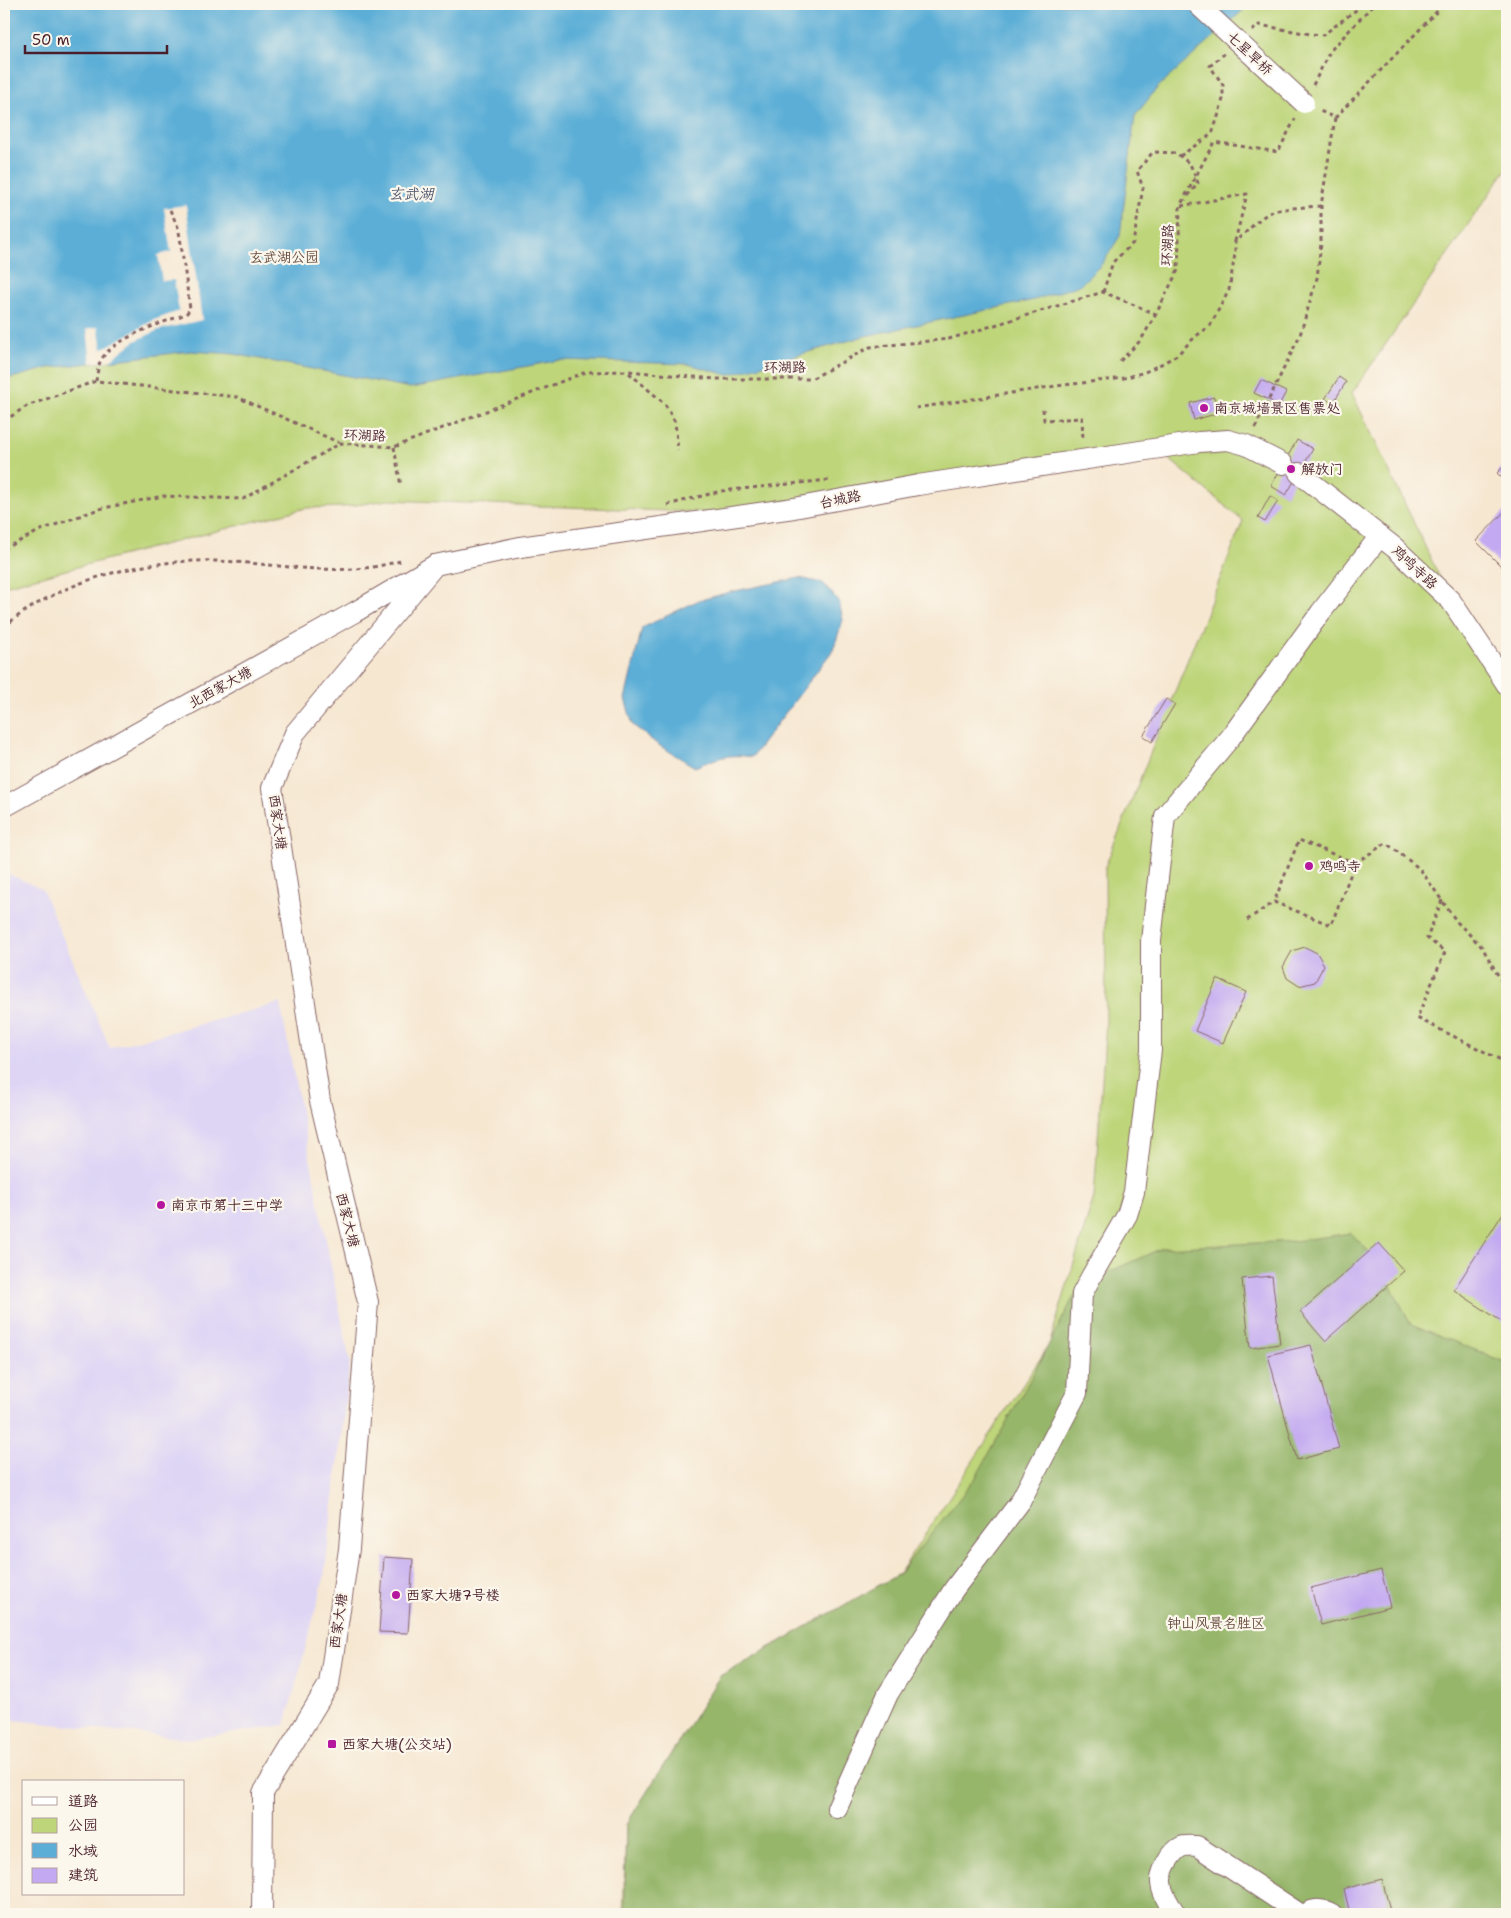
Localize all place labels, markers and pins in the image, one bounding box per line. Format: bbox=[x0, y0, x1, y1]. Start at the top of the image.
place label: 南京城墙景区售票处 bbox=[1214, 399, 1340, 417]
marker: 南京城墙景区售票处 bbox=[1198, 402, 1210, 414]
place label: 解放门 bbox=[1301, 460, 1343, 478]
marker: 解放门 bbox=[1285, 463, 1297, 475]
place label: 鸡鸣寺 bbox=[1319, 857, 1361, 875]
marker: 鸡鸣寺 bbox=[1303, 860, 1315, 872]
place label: 南京市第十三中学 bbox=[171, 1196, 283, 1214]
marker: 南京市第十三中学 bbox=[155, 1199, 167, 1211]
place label: 西家大塘7号楼 bbox=[406, 1586, 500, 1604]
marker: 西家大塘7号楼 bbox=[390, 1589, 402, 1601]
place label: 西家大塘(公交站) bbox=[342, 1735, 452, 1753]
marker: 西家大塘(公交站) bbox=[326, 1738, 338, 1750]

